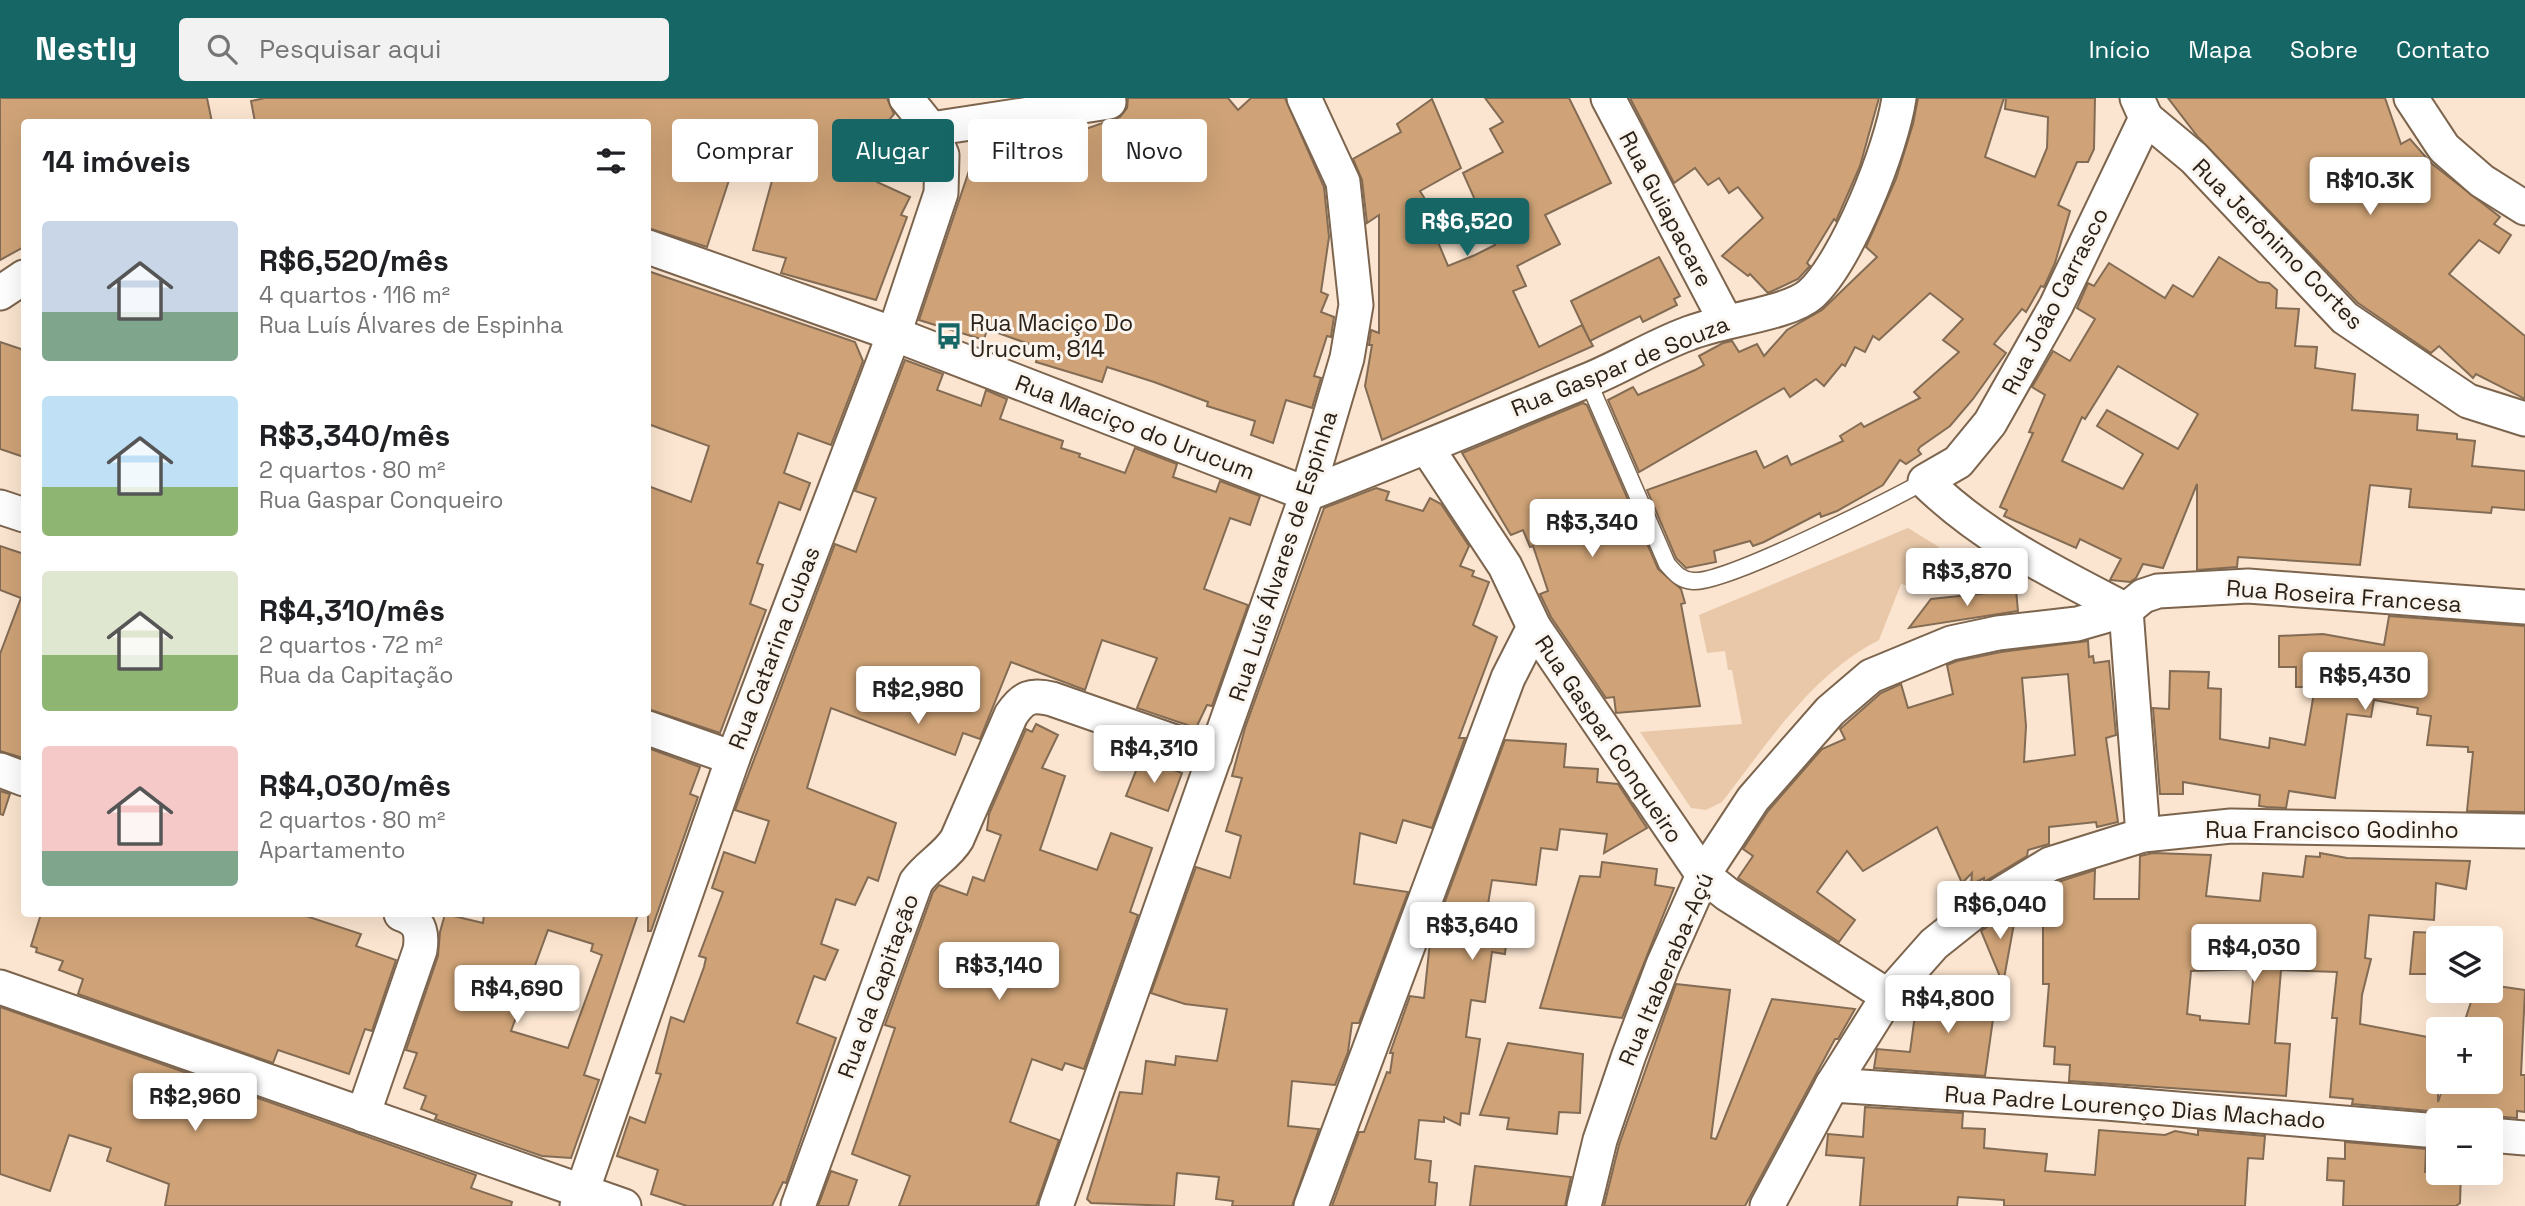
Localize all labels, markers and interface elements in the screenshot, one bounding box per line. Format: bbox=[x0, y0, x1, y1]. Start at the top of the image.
search box bbox=[179, 18, 669, 81]
text: Nestly bbox=[35, 28, 137, 70]
icon: search bbox=[203, 30, 241, 68]
text: Pesquisar aqui bbox=[259, 32, 441, 66]
text: Início bbox=[2089, 34, 2150, 65]
text: Mapa bbox=[2188, 34, 2252, 65]
text: Sobre bbox=[2290, 34, 2358, 65]
text: Contato bbox=[2396, 34, 2490, 65]
chip: Comprar bbox=[672, 119, 818, 182]
chip: Alugar bbox=[832, 119, 954, 182]
chip: Filtros bbox=[968, 119, 1088, 182]
chip: Novo bbox=[1102, 119, 1207, 182]
street label: Rua Guiapacare bbox=[1612, 126, 1720, 292]
text: 14 imóveis bbox=[42, 142, 191, 181]
icon: filters bbox=[592, 142, 630, 180]
street label: Rua Jerônimo Cortes bbox=[2186, 152, 2370, 336]
pin: R$10.3K bbox=[2305, 158, 2435, 217]
text: R$10.3K bbox=[2326, 165, 2414, 195]
pin: R$6,520 bbox=[1402, 198, 1532, 258]
street label: Rua João Carrasco bbox=[1995, 202, 2115, 400]
text: R$6,520 bbox=[1421, 206, 1513, 236]
text: R$6,520/mês bbox=[259, 241, 449, 280]
icon: home bbox=[98, 249, 182, 333]
text: 4 quartos · 116 m² bbox=[259, 280, 450, 310]
place label: Rua Maciço Do Urucum, 814 bbox=[970, 308, 1133, 364]
street label: Rua Gaspar de Souza bbox=[1507, 309, 1733, 423]
text: Rua Luís Álvares de Espinha bbox=[259, 310, 563, 340]
bus stop icon: Rua Maciço Do Urucum, 814 bbox=[934, 321, 964, 351]
street label: Rua Maciço do Urucum bbox=[1011, 367, 1259, 487]
street label: Rua Luís Álvares de Espinha bbox=[1222, 407, 1344, 705]
text: R$3,340/mês bbox=[259, 416, 450, 455]
icon: home bbox=[98, 424, 182, 508]
text: 2 quartos · 80 m² bbox=[259, 455, 445, 485]
text: Rua Gaspar Conqueiro bbox=[259, 485, 503, 515]
pin: R$3,340 bbox=[1527, 500, 1657, 559]
text: R$3,340 bbox=[1546, 507, 1638, 537]
street label: Rua Catarina Cubas bbox=[721, 542, 827, 754]
pin: R$3,870 bbox=[1902, 548, 2032, 608]
text: R$3,870 bbox=[1922, 556, 2012, 586]
street label: Rua Roseira Francesa bbox=[2225, 573, 2463, 619]
text: R$4,310/mês bbox=[259, 591, 445, 630]
icon: home bbox=[98, 599, 182, 683]
street label: Rua Gaspar Conqueiro bbox=[1528, 629, 1690, 849]
text: 2 quartos · 72 m² bbox=[259, 630, 443, 660]
pin: R$5,430 bbox=[2300, 652, 2430, 712]
text: Rua da Capitação bbox=[259, 660, 453, 690]
text: R$5,430 bbox=[2319, 660, 2411, 690]
pin: R$2,980 bbox=[853, 666, 983, 726]
text: R$2,980 bbox=[872, 674, 964, 704]
pin: R$4,310 bbox=[1089, 726, 1219, 785]
text: R$4,310 bbox=[1110, 733, 1198, 763]
text: R$4,030/mês bbox=[259, 766, 451, 805]
icon: home bbox=[98, 774, 182, 858]
text: 2 quartos · 80 m² bbox=[259, 805, 445, 835]
street label: Rua Francisco Godinho bbox=[2205, 815, 2459, 845]
text: Apartamento bbox=[259, 835, 406, 865]
street label: Rua Itaberaba-Açú bbox=[1612, 868, 1720, 1070]
pin: R$6,040 bbox=[1935, 882, 2065, 941]
text: R$6,040 bbox=[1953, 889, 2047, 919]
street label: Rua da Capitação bbox=[831, 890, 925, 1082]
pin: R$3,640 bbox=[1407, 902, 1537, 962]
text: R$3,640 bbox=[1426, 910, 1518, 940]
pin: R$4,030 bbox=[2189, 924, 2319, 984]
map controls bbox=[2426, 926, 2503, 1185]
button: layers bbox=[2426, 926, 2503, 1003]
text: R$4,030 bbox=[2207, 932, 2301, 962]
pin: R$3,140 bbox=[934, 942, 1064, 1002]
text: R$3,140 bbox=[955, 950, 1043, 980]
pin: R$4,690 bbox=[452, 965, 582, 1025]
text: R$4,690 bbox=[471, 973, 563, 1003]
pin: R$4,800 bbox=[1883, 976, 2013, 1035]
text: R$4,800 bbox=[1901, 983, 1995, 1013]
button: + bbox=[2426, 1017, 2503, 1094]
pin: R$2,960 bbox=[130, 1074, 260, 1133]
street label: Rua Padre Lourenço Dias Machado bbox=[1943, 1079, 2327, 1135]
text: R$2,960 bbox=[149, 1081, 241, 1111]
button: − bbox=[2426, 1108, 2503, 1185]

